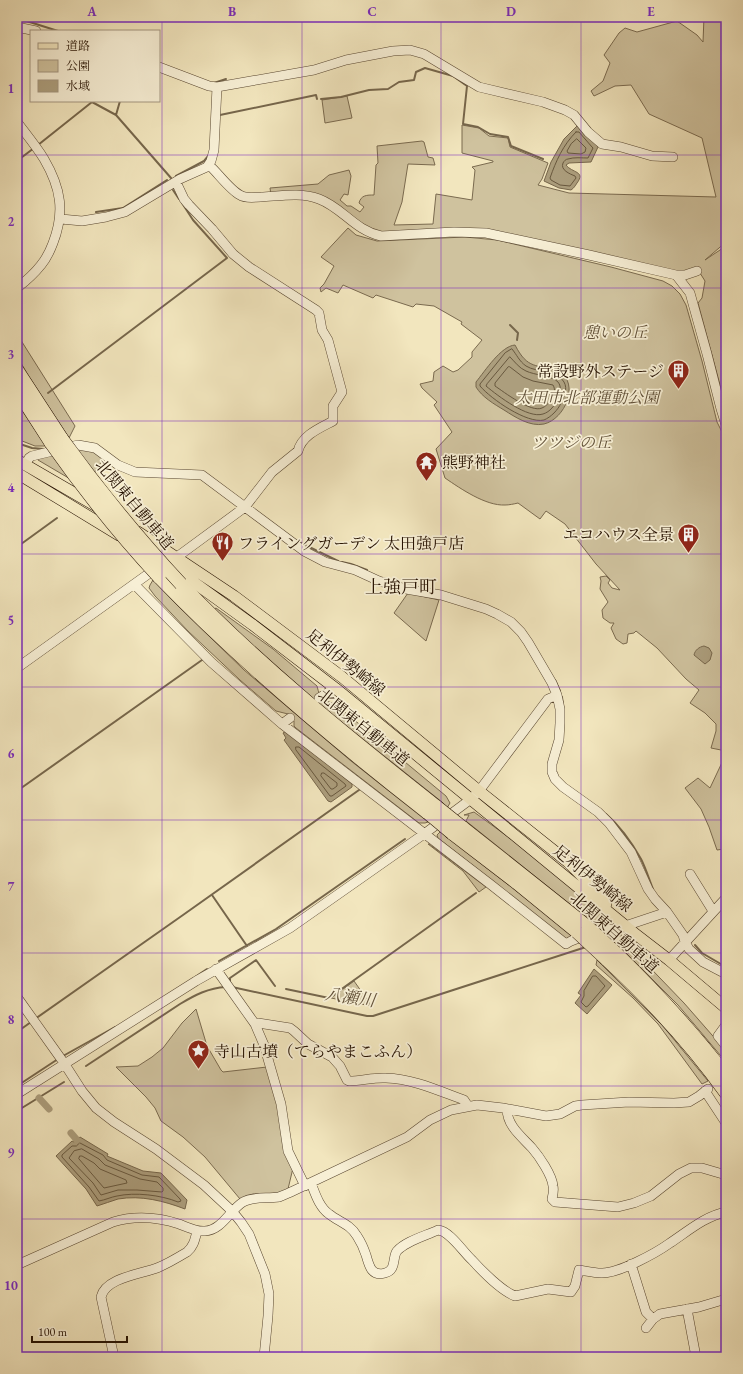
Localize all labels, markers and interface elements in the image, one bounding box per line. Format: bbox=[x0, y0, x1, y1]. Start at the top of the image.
text: A bbox=[86, 3, 97, 20]
text: B bbox=[228, 3, 236, 20]
text: C bbox=[367, 3, 377, 20]
text: D bbox=[506, 3, 516, 20]
text: E bbox=[647, 3, 655, 20]
legend bbox=[30, 30, 160, 102]
text: 道路 bbox=[66, 38, 90, 54]
text: 公園 bbox=[66, 58, 90, 74]
text: 水域 bbox=[66, 78, 90, 94]
text: 1 bbox=[8, 80, 15, 97]
text: 2 bbox=[8, 213, 15, 230]
park label: 憩いの丘 bbox=[583, 322, 648, 343]
text: 3 bbox=[8, 346, 15, 363]
building icon: 常設野外ステージ bbox=[666, 358, 692, 391]
place label: 常設野外ステージ bbox=[537, 361, 664, 382]
park label: 太田市北部運動公園 bbox=[515, 387, 662, 408]
park label: ツツジの丘 bbox=[531, 432, 612, 453]
temple icon: 熊野神社 bbox=[414, 449, 440, 482]
place label: 熊野神社 bbox=[442, 452, 506, 473]
street label: 北関東自動車道 bbox=[91, 455, 179, 554]
text: 4 bbox=[8, 479, 15, 496]
building icon: エコハウス全景 bbox=[676, 521, 702, 554]
place label: エコハウス全景 bbox=[562, 524, 674, 545]
restaurant icon: フライングガーデン 太田強戸店 bbox=[210, 530, 236, 563]
place label: フライングガーデン 太田強戸店 bbox=[238, 533, 464, 554]
district label: 上強戸町 bbox=[365, 575, 437, 598]
text: 5 bbox=[8, 612, 14, 629]
street label: 足利伊勢崎線 bbox=[302, 624, 390, 701]
street label: 北関東自動車道 bbox=[314, 684, 414, 771]
text: 6 bbox=[8, 745, 15, 762]
street label: 足利伊勢崎線 bbox=[549, 840, 637, 917]
text: 7 bbox=[8, 878, 15, 895]
street label: 北関東自動車道 bbox=[566, 887, 663, 978]
water label: 八瀬川 bbox=[323, 983, 379, 1012]
text: 8 bbox=[8, 1011, 15, 1028]
place icon: 寺山古墳（てらやまこふん） bbox=[186, 1038, 212, 1071]
place label: 寺山古墳（てらやまこふん） bbox=[214, 1041, 422, 1062]
text: 9 bbox=[8, 1144, 15, 1161]
text: 10 bbox=[4, 1277, 18, 1294]
scale bar bbox=[32, 1318, 127, 1344]
text: 100 m bbox=[38, 1324, 68, 1340]

